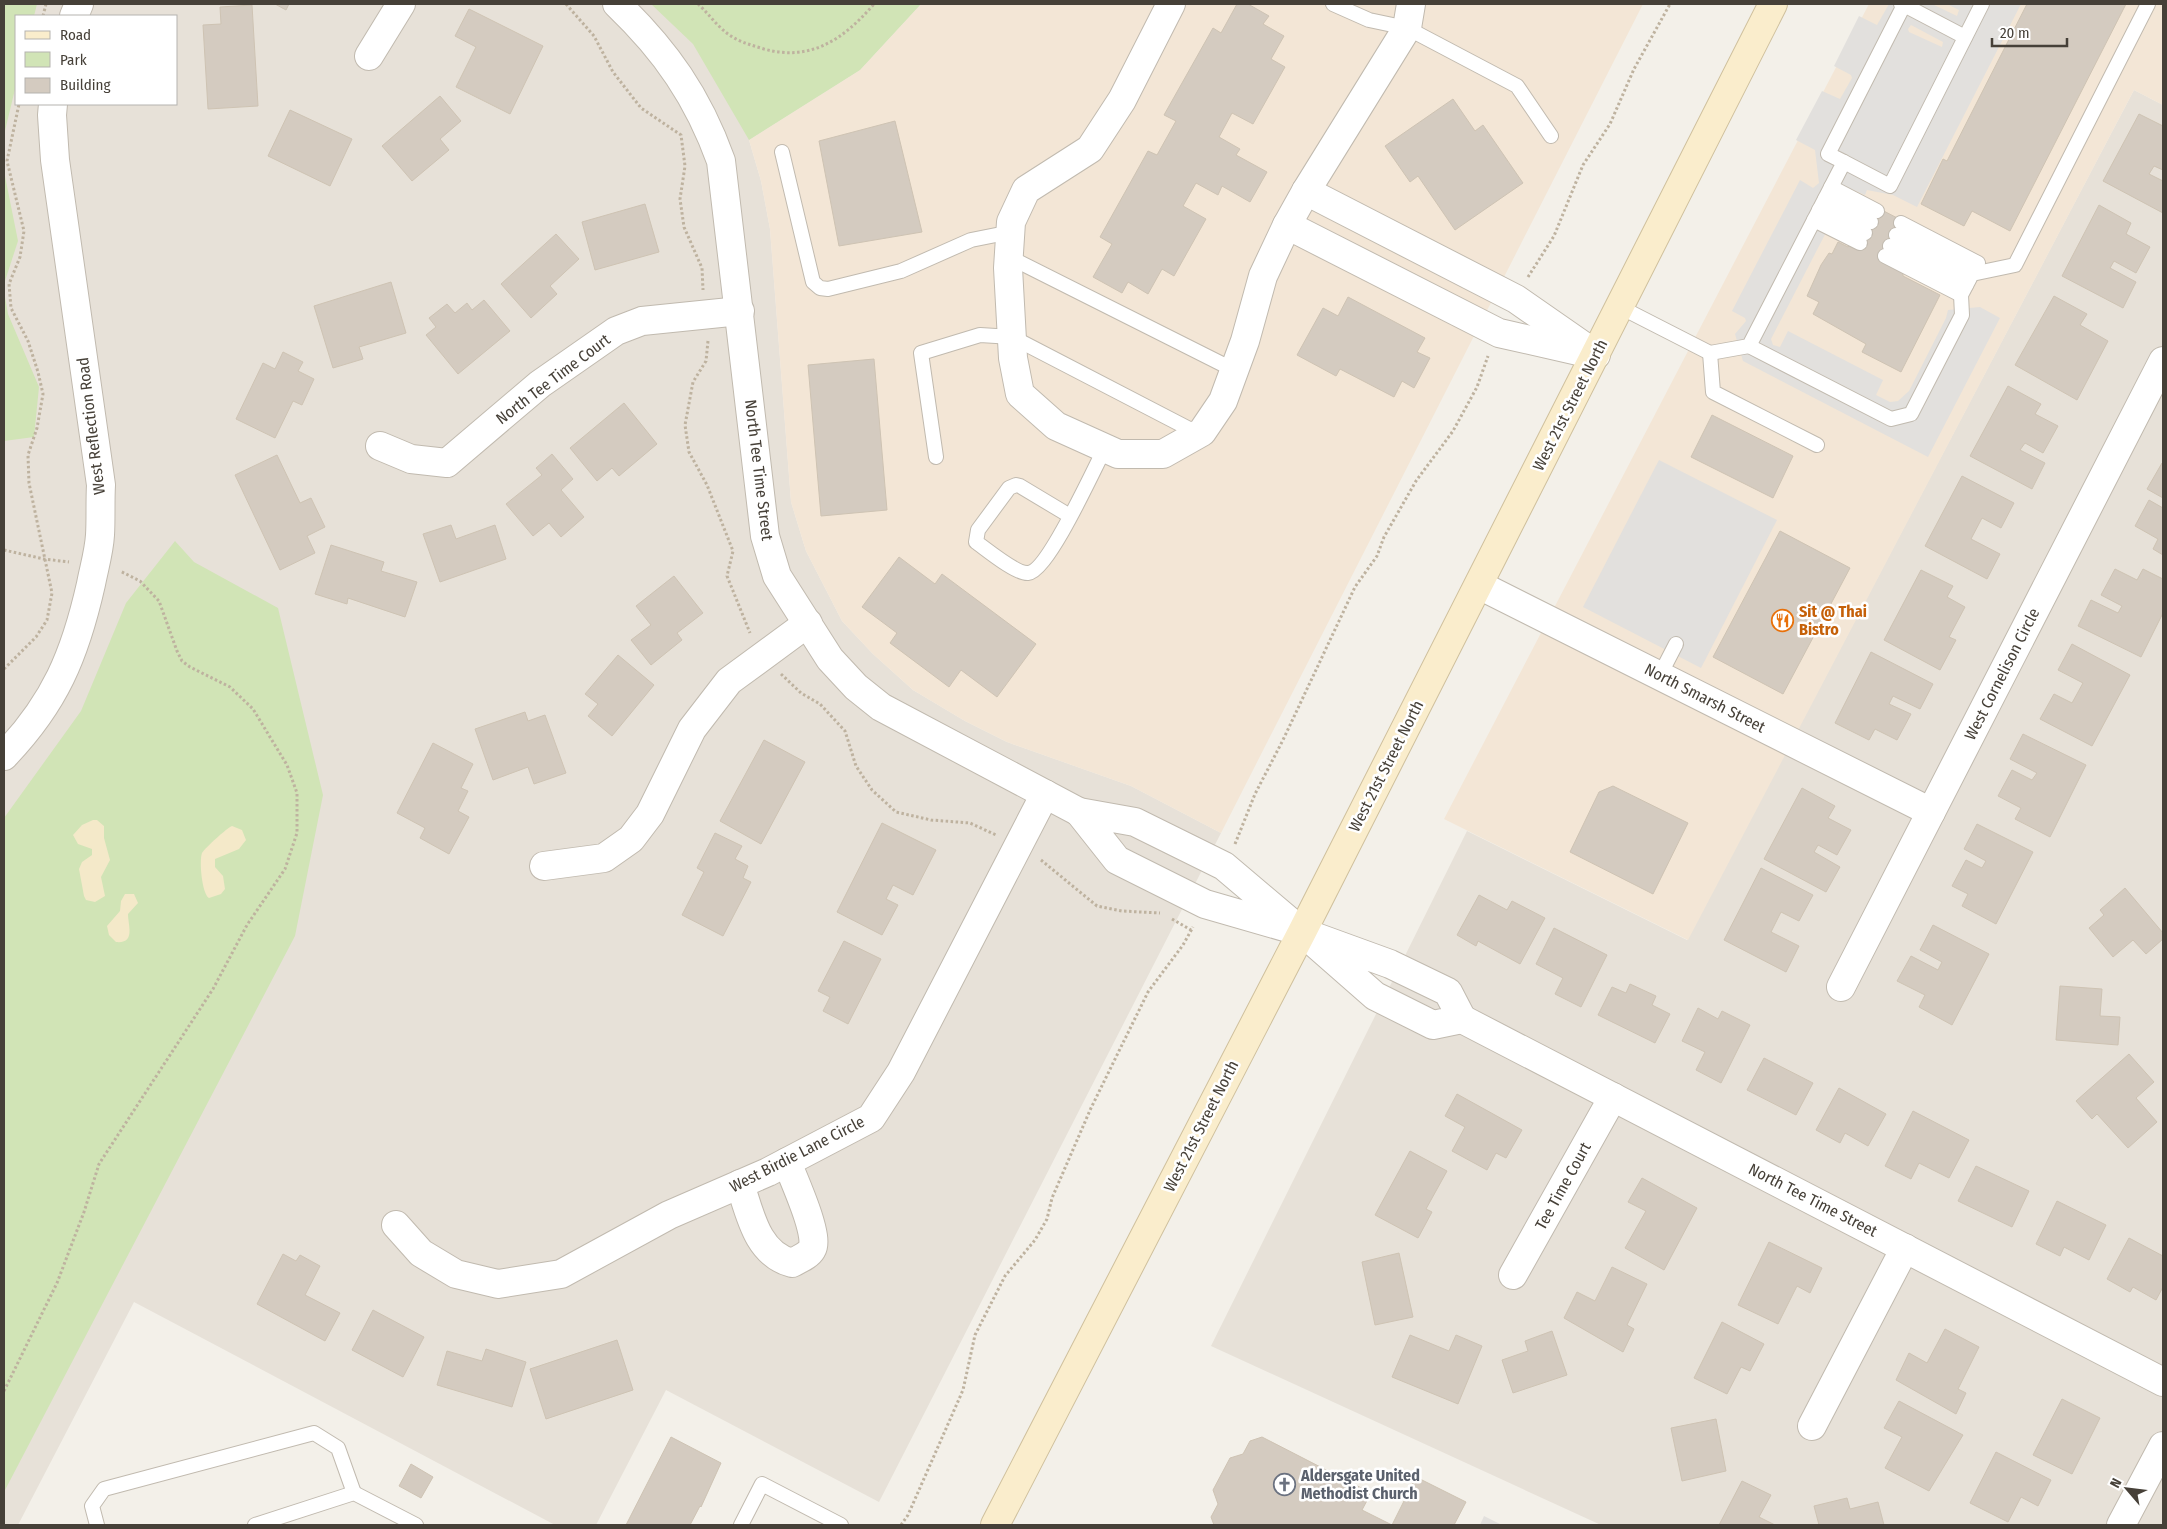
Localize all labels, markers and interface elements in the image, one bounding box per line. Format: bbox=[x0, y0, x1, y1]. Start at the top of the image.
legend bbox=[15, 15, 178, 105]
scale bar bbox=[1992, 15, 2067, 47]
text: 20 m bbox=[2000, 24, 2030, 42]
text: Road bbox=[60, 26, 91, 44]
text: Park bbox=[60, 51, 87, 69]
text: Building bbox=[60, 76, 111, 94]
street label: North Tee Time Court bbox=[492, 329, 614, 428]
street label: West 21st Street North bbox=[1529, 336, 1611, 474]
street label: West Reflection Road bbox=[73, 356, 109, 496]
street label: North Tee Time Street bbox=[741, 398, 777, 542]
place label: Sit @ Thai Bistro bbox=[1799, 602, 1867, 639]
street label: West Cornelison Circle bbox=[1960, 605, 2044, 743]
restaurant icon: Sit @ Thai Bistro bbox=[1771, 608, 1795, 632]
street label: North Smarsh Street bbox=[1641, 659, 1769, 737]
street label: West 21st Street North bbox=[1345, 697, 1427, 835]
street label: West 21st Street North bbox=[1160, 1057, 1242, 1195]
street label: West Birdie Lane Circle bbox=[726, 1112, 868, 1196]
street label: Tee Time Court bbox=[1531, 1138, 1595, 1233]
street label: North Tee Time Street bbox=[1745, 1159, 1881, 1241]
north arrow bbox=[2102, 1464, 2152, 1514]
place label: Aldersgate United Methodist Church bbox=[1300, 1466, 1420, 1503]
church icon: Aldersgate United Methodist Church bbox=[1273, 1472, 1297, 1496]
text: N bbox=[2106, 1475, 2125, 1491]

